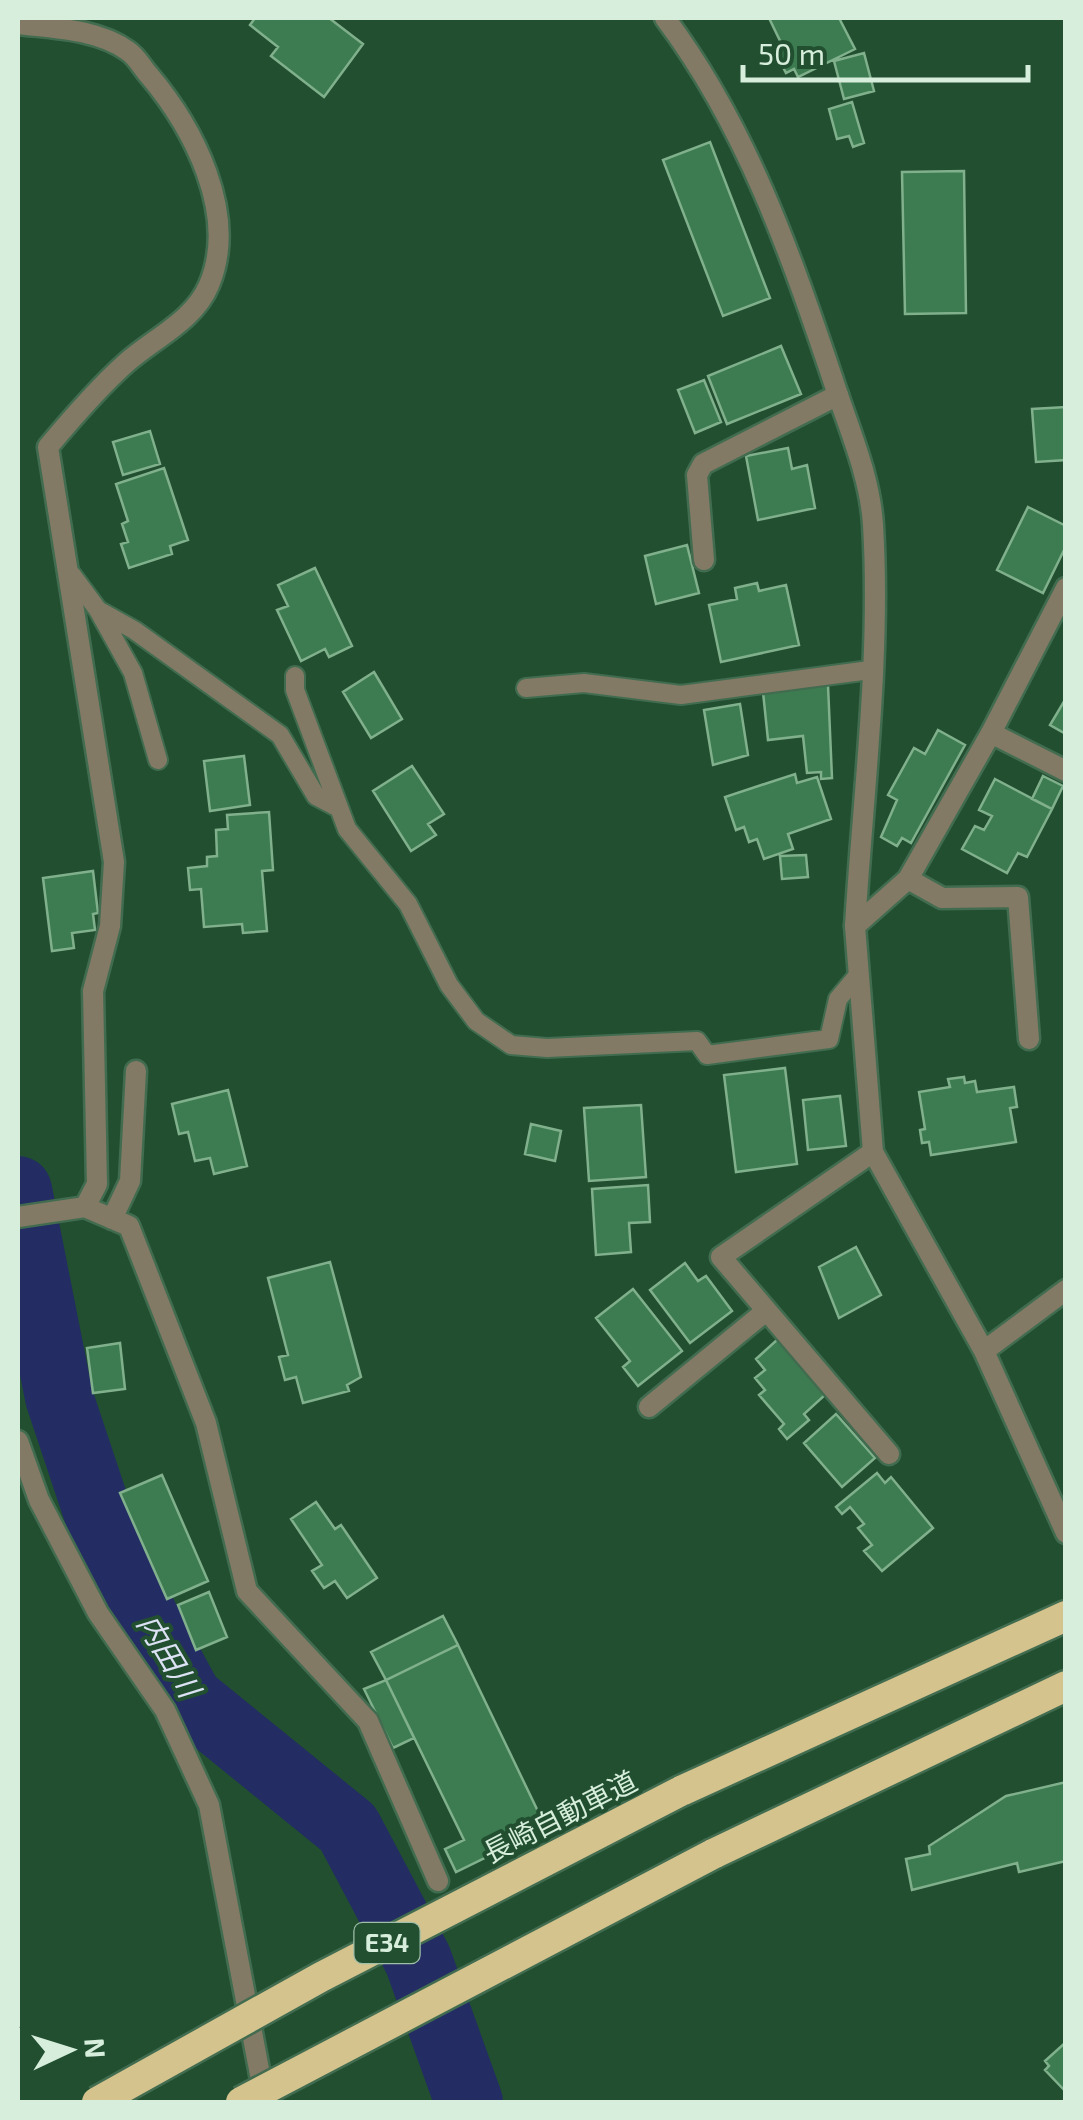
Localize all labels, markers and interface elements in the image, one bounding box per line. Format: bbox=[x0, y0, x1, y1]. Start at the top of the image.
scale bar bbox=[743, 20, 1028, 82]
text: 50 m bbox=[758, 35, 825, 71]
water label: 内田川 bbox=[131, 1607, 210, 1705]
street label: 長崎自動車道 bbox=[477, 1763, 642, 1869]
road number: E34 bbox=[354, 1923, 420, 1963]
north arrow bbox=[20, 2000, 120, 2100]
text: N bbox=[78, 2037, 114, 2059]

